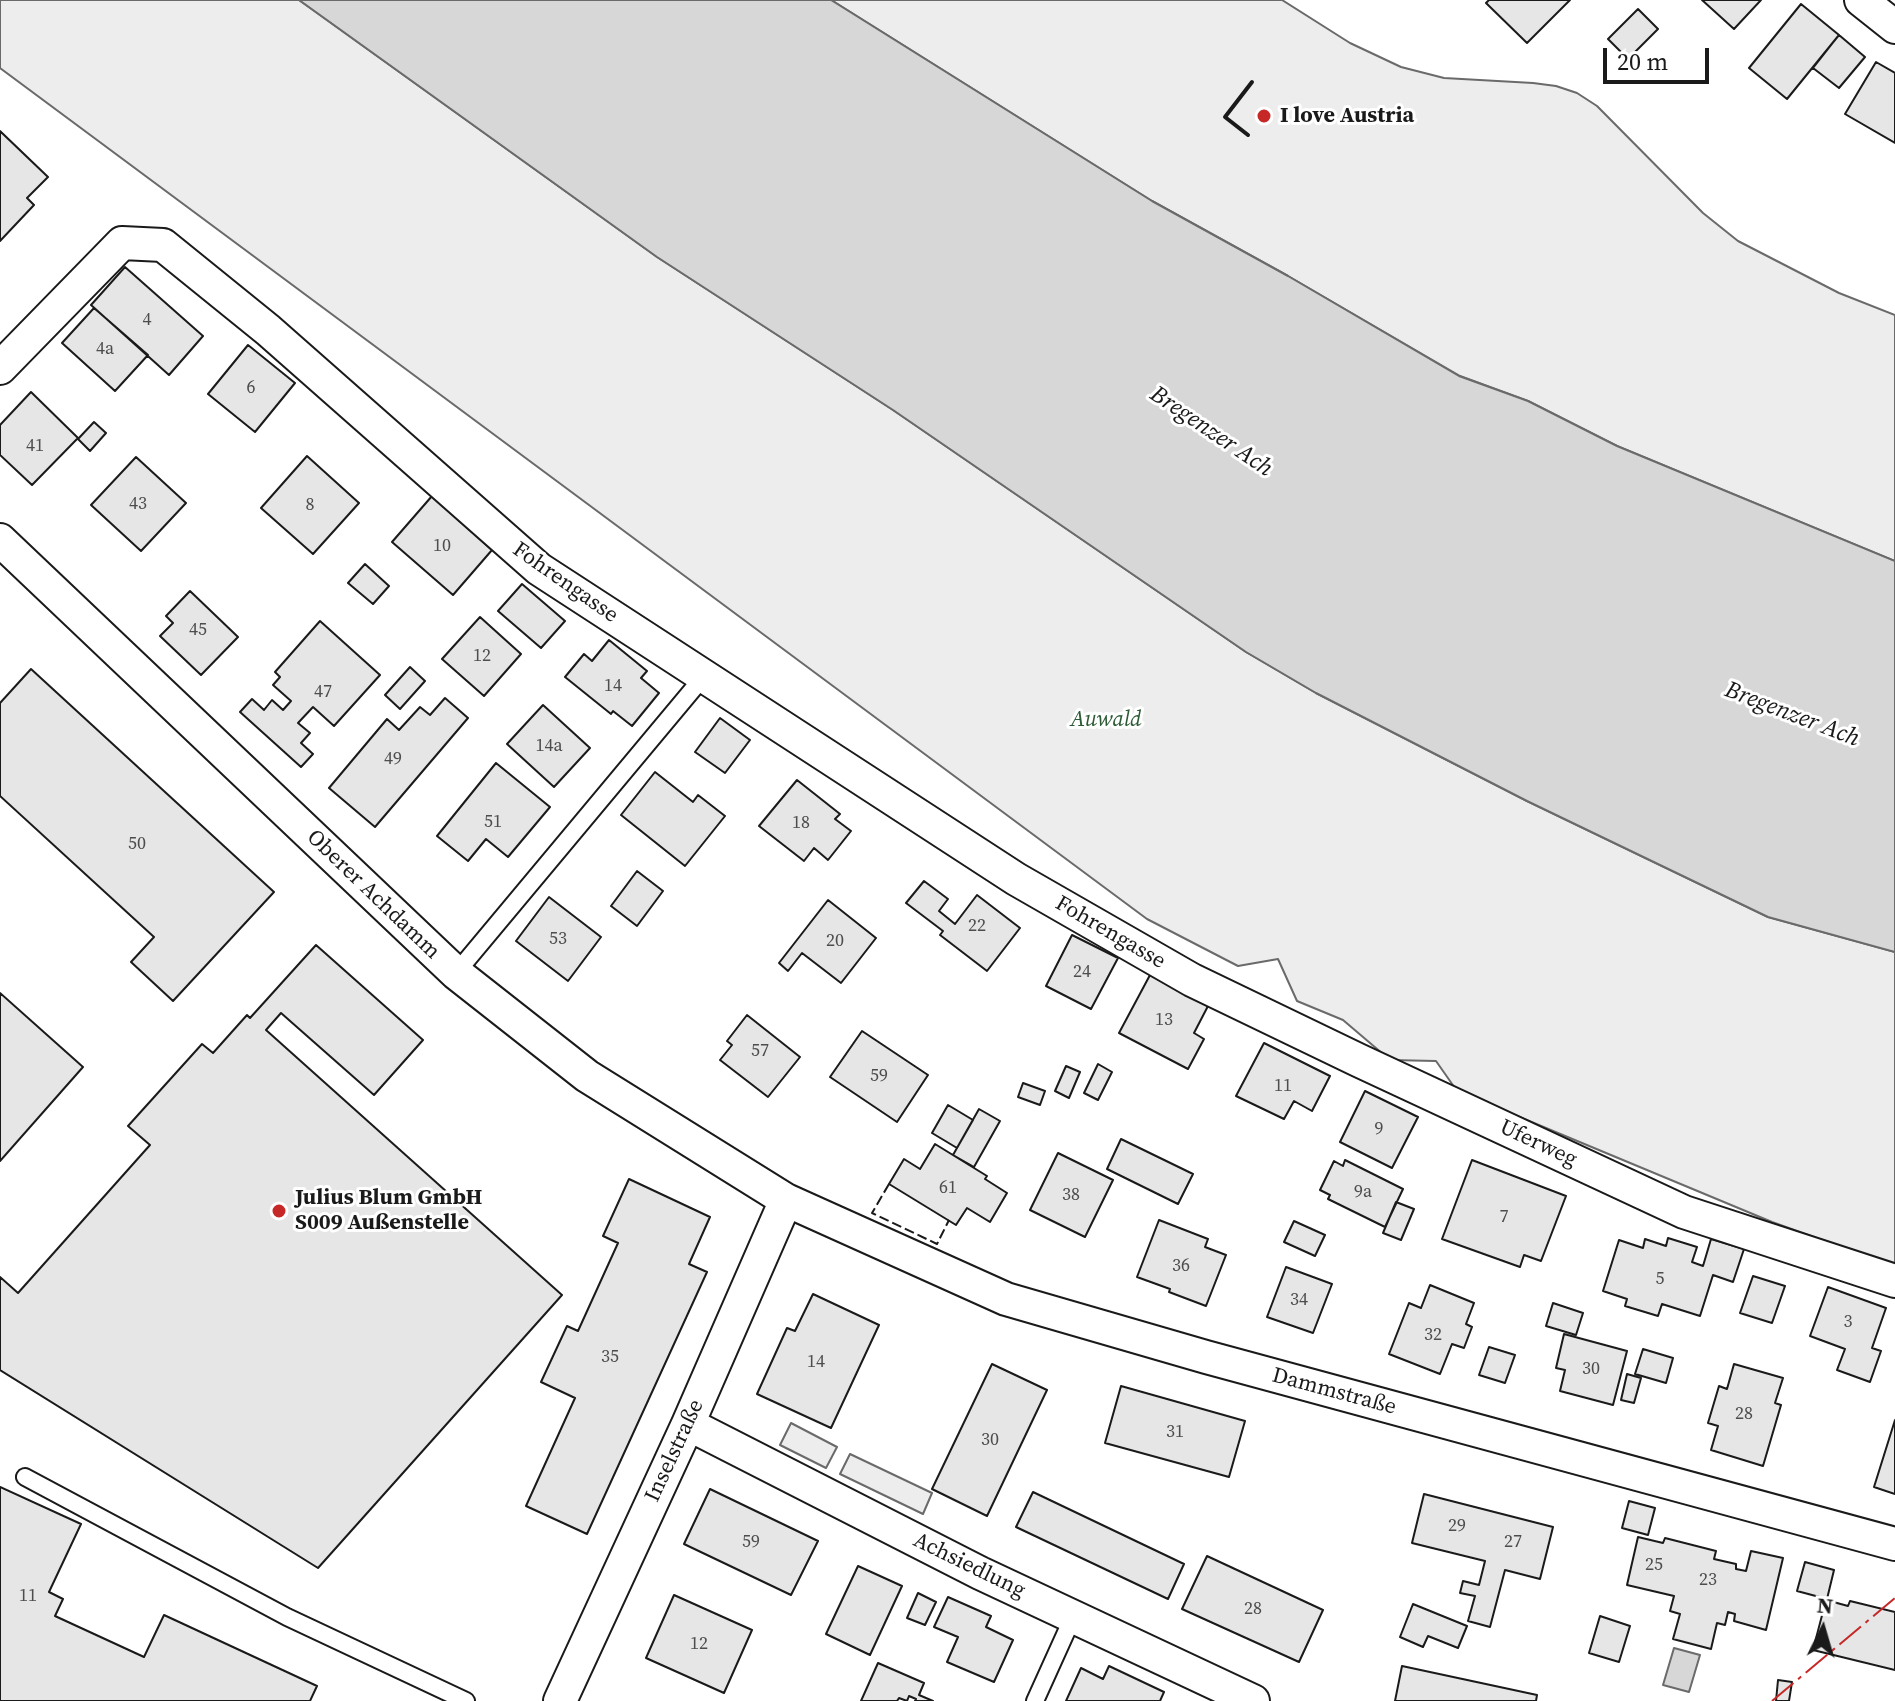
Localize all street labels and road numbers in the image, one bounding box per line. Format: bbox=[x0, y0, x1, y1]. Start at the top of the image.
street label: Fohrengasse bbox=[507, 537, 623, 629]
street label: Oberer Achdamm bbox=[301, 825, 445, 965]
street label: Fohrengasse bbox=[1050, 891, 1170, 975]
street label: Uferweg bbox=[1495, 1115, 1581, 1173]
street label: Dammstraße bbox=[1269, 1363, 1399, 1421]
street label: Inselstraße bbox=[640, 1396, 710, 1506]
street label: Achsiedlung bbox=[909, 1527, 1029, 1605]

